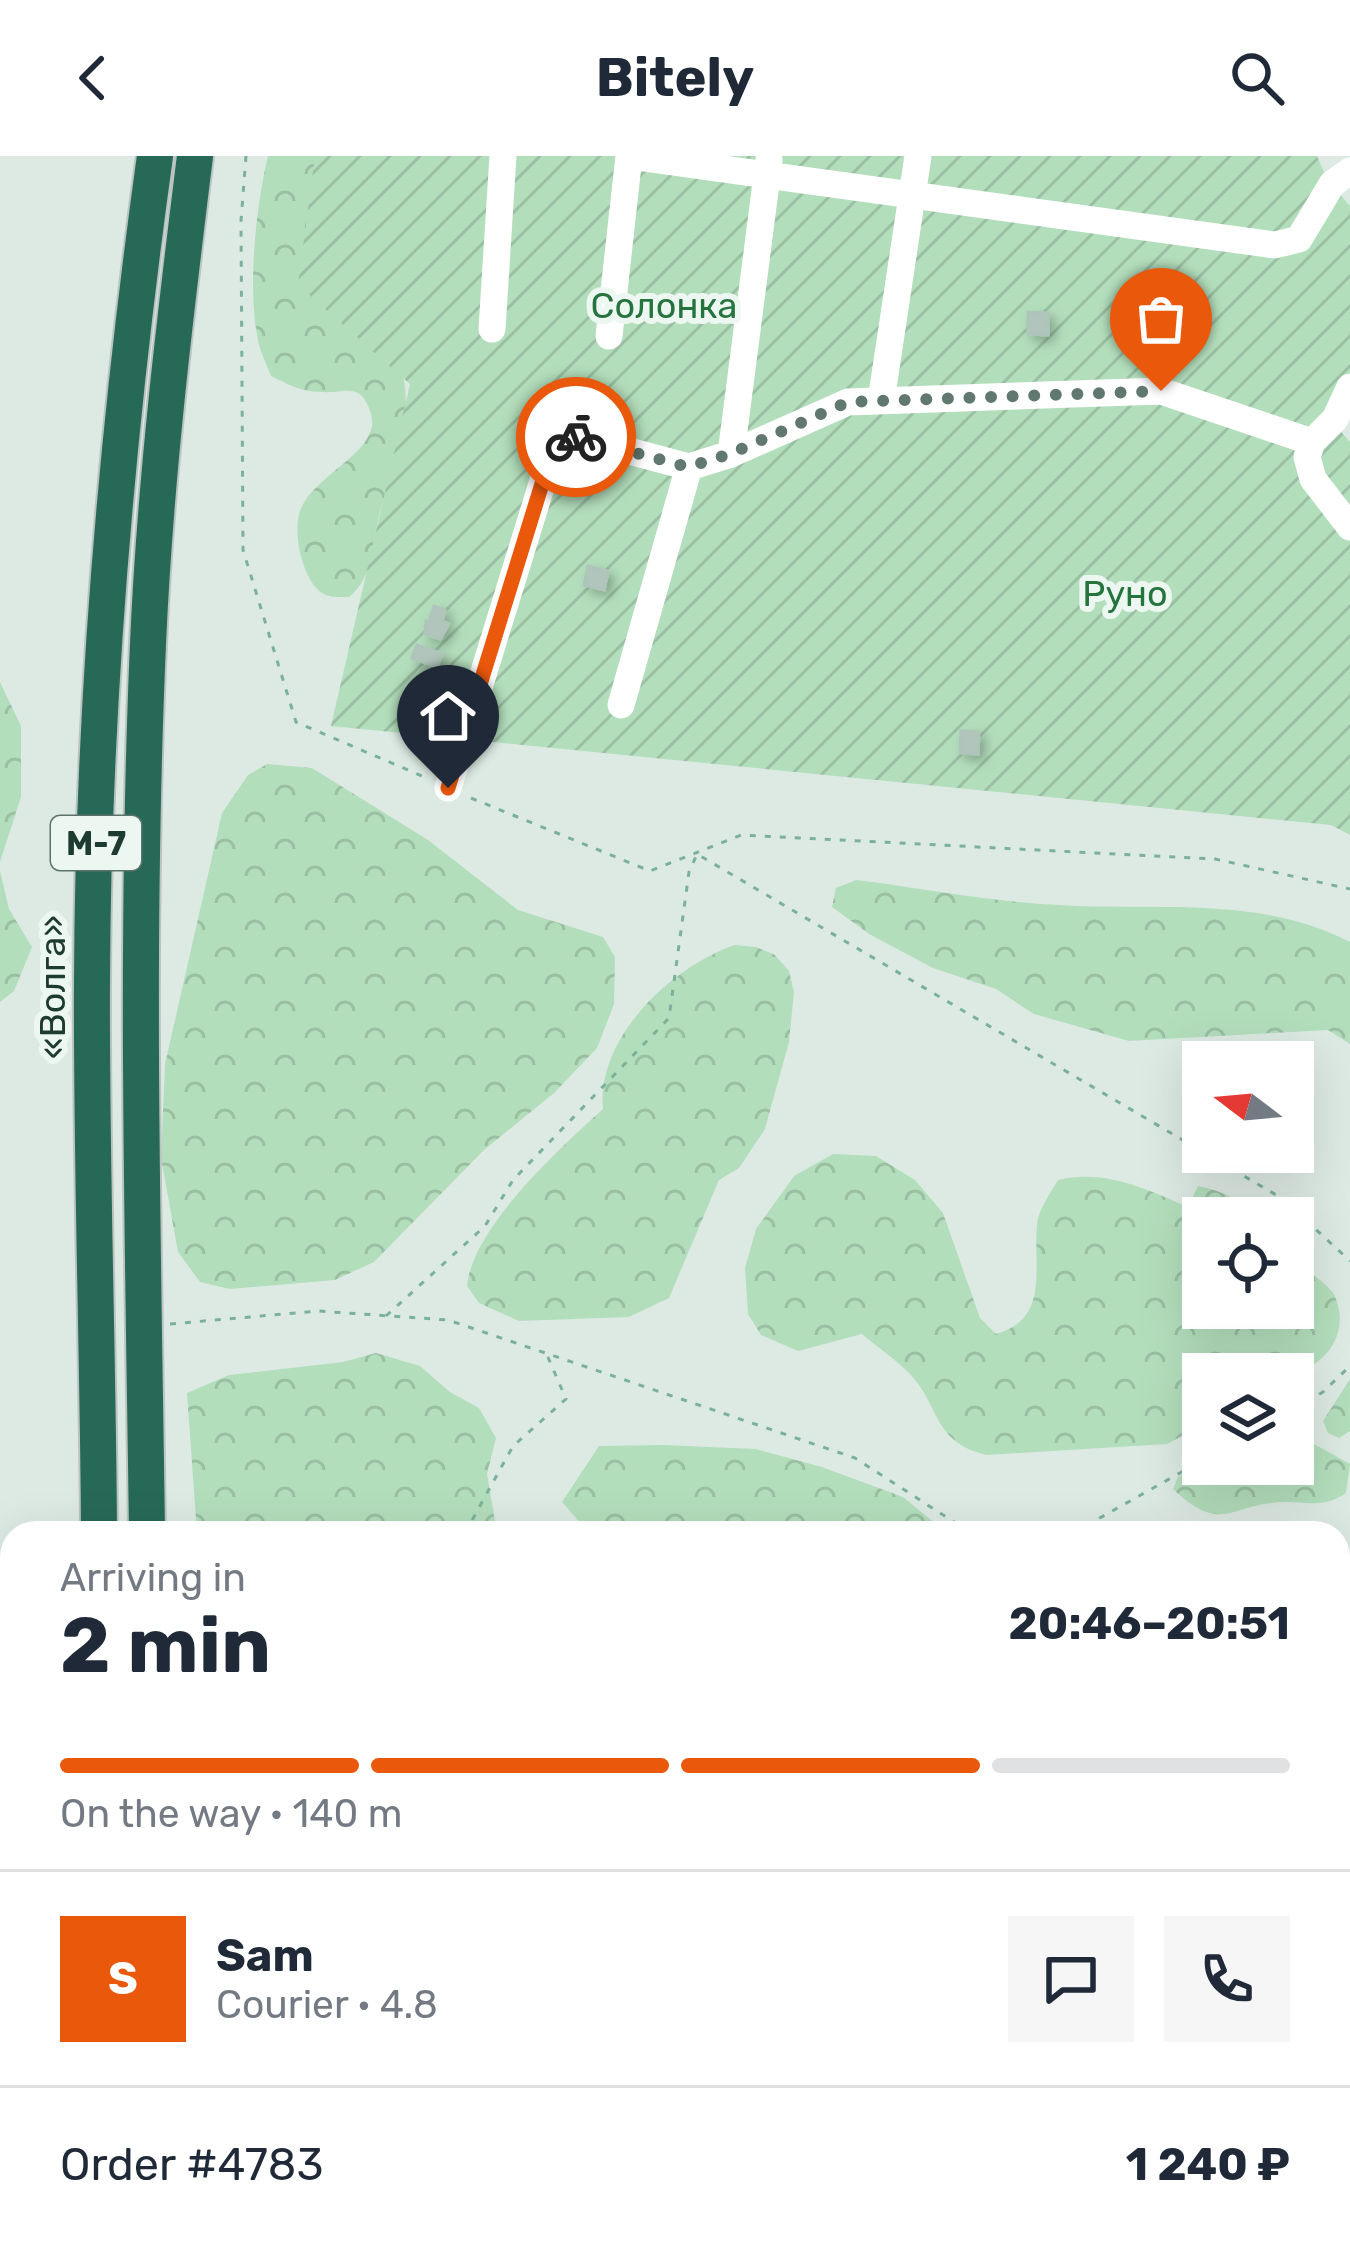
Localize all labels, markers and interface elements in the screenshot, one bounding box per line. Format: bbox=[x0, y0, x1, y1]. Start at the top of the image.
icon: back bbox=[60, 45, 126, 111]
icon: search bbox=[1224, 45, 1290, 111]
text: Bitely bbox=[596, 46, 754, 110]
pin bbox=[1110, 268, 1212, 391]
park label: Солонка bbox=[591, 284, 737, 327]
icon: bag bbox=[1128, 286, 1194, 352]
courier bbox=[516, 377, 636, 497]
icon: bike bbox=[543, 404, 609, 470]
park label: Руно bbox=[1082, 572, 1168, 615]
pin bbox=[397, 665, 499, 788]
icon: home bbox=[415, 683, 481, 749]
road number: М-7 bbox=[51, 816, 141, 870]
street label: «Волга» bbox=[31, 915, 74, 1059]
north arrow bbox=[1182, 1041, 1314, 1173]
map controls bbox=[1182, 1041, 1314, 1485]
button: locate bbox=[1182, 1197, 1314, 1329]
button: layers bbox=[1182, 1353, 1314, 1485]
text: Arriving in bbox=[60, 1555, 246, 1601]
text: 20:46–20:51 bbox=[1009, 1597, 1290, 1650]
text: 2 min bbox=[60, 1599, 271, 1692]
text: On the way · 140 m bbox=[60, 1791, 402, 1837]
button: chat bbox=[1008, 1916, 1134, 2042]
button: phone bbox=[1164, 1916, 1290, 2042]
text: Sam bbox=[216, 1929, 314, 1982]
text: S bbox=[108, 1952, 138, 2005]
text: Courier · 4.8 bbox=[216, 1982, 438, 2028]
text: Order #4783 bbox=[60, 2138, 323, 2191]
text: 1 240 ₽ bbox=[1126, 2138, 1290, 2191]

